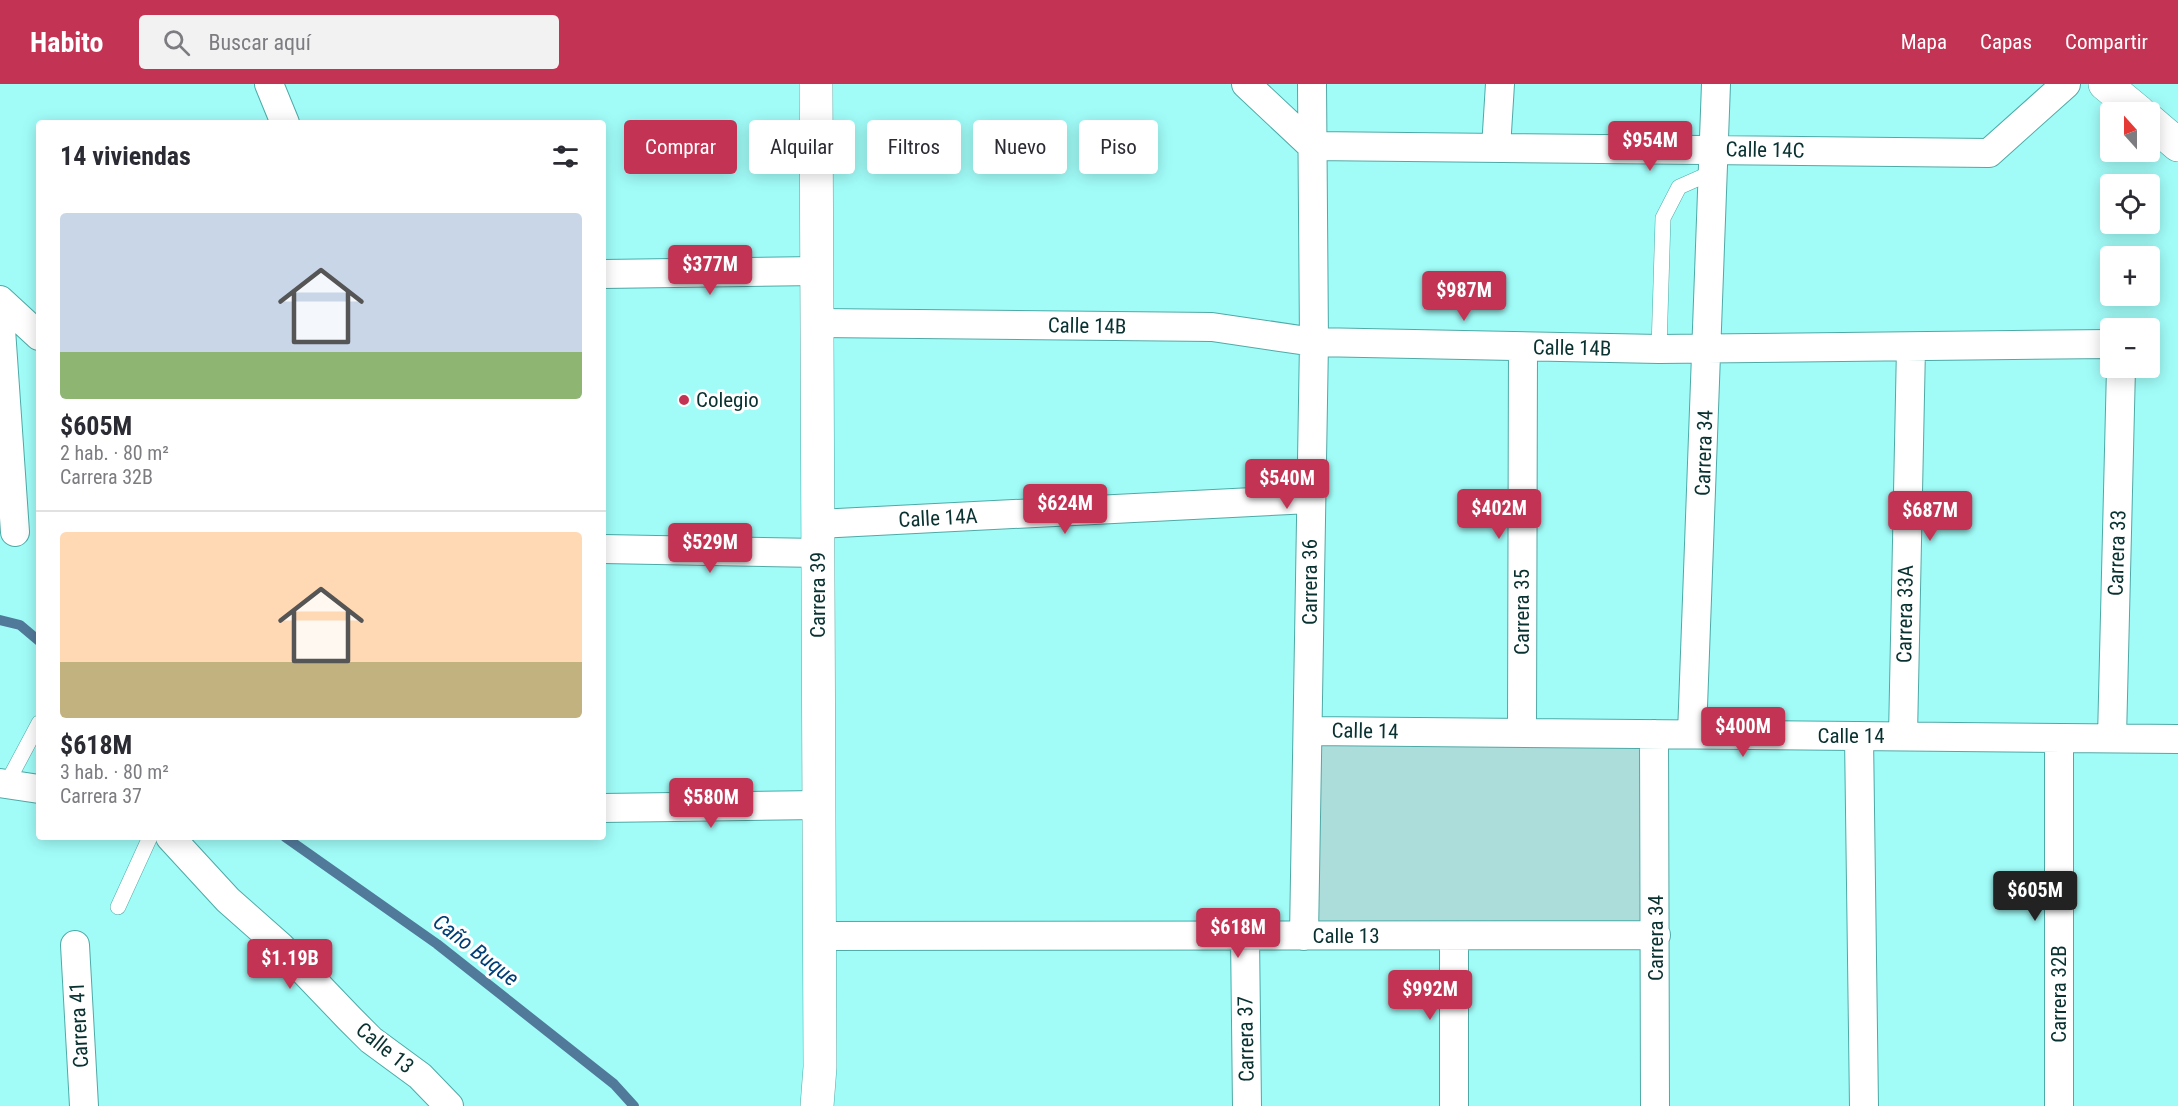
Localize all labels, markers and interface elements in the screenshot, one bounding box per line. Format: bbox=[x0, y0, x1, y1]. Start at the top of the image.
search box bbox=[139, 15, 559, 69]
text: Habito bbox=[30, 26, 103, 59]
icon: search bbox=[160, 26, 193, 59]
text: Buscar aquí bbox=[208, 30, 311, 55]
text: Mapa bbox=[1901, 30, 1947, 54]
text: Capas bbox=[1980, 30, 2032, 54]
text: Compartir bbox=[2065, 30, 2148, 54]
north arrow bbox=[2100, 102, 2160, 162]
map controls bbox=[2100, 102, 2160, 378]
chip: Comprar bbox=[624, 120, 737, 174]
chip: Alquilar bbox=[749, 120, 855, 174]
chip: Filtros bbox=[867, 120, 961, 174]
chip: Nuevo bbox=[973, 120, 1067, 174]
chip: Piso bbox=[1079, 120, 1158, 174]
pin: $954M bbox=[1608, 121, 1692, 172]
text: $954M bbox=[1622, 128, 1678, 152]
street label: Calle 14C bbox=[1725, 137, 1805, 163]
icon: filters bbox=[549, 140, 582, 173]
text: 14 viviendas bbox=[60, 141, 191, 171]
button: locate bbox=[2100, 174, 2160, 234]
pin: $377M bbox=[668, 245, 752, 296]
button: + bbox=[2100, 246, 2160, 306]
icon: home bbox=[267, 252, 375, 360]
text: $377M bbox=[682, 252, 738, 276]
pin: $987M bbox=[1422, 271, 1506, 322]
text: $987M bbox=[1436, 278, 1492, 302]
street label: Calle 14B bbox=[1048, 313, 1126, 339]
button: − bbox=[2100, 318, 2160, 378]
street label: Calle 14B bbox=[1533, 335, 1611, 361]
place label: Colegio bbox=[696, 388, 759, 412]
marker: Colegio bbox=[677, 393, 691, 407]
street label: Carrera 34 bbox=[1691, 410, 1717, 496]
text: $605M bbox=[60, 411, 132, 441]
text: 2 hab. · 80 m² bbox=[60, 441, 169, 465]
pin: $540M bbox=[1245, 459, 1329, 510]
text: Carrera 32B bbox=[60, 465, 153, 489]
text: $540M bbox=[1259, 466, 1315, 490]
pin: $624M bbox=[1023, 484, 1107, 535]
pin: $402M bbox=[1457, 489, 1541, 540]
text: $624M bbox=[1037, 491, 1093, 515]
pin: $687M bbox=[1888, 491, 1972, 542]
text: $402M bbox=[1471, 496, 1527, 520]
text: $687M bbox=[1902, 498, 1958, 522]
street label: Calle 14A bbox=[898, 504, 978, 532]
street label: Carrera 33 bbox=[2104, 510, 2130, 596]
pin: $529M bbox=[668, 523, 752, 574]
text: $529M bbox=[682, 530, 738, 554]
street label: Carrera 36 bbox=[1298, 539, 1322, 625]
street label: Carrera 39 bbox=[806, 552, 830, 638]
street label: Carrera 33A bbox=[1892, 565, 1918, 663]
street label: Carrera 35 bbox=[1510, 569, 1534, 655]
icon: home bbox=[267, 571, 375, 679]
pin: $400M bbox=[1701, 707, 1785, 758]
text: $400M bbox=[1715, 714, 1771, 738]
street label: Calle 14 bbox=[1331, 718, 1399, 744]
street label: Calle 14 bbox=[1818, 724, 1885, 748]
text: $618M bbox=[60, 730, 132, 760]
text: 3 hab. · 80 m² bbox=[60, 760, 169, 784]
pin: $580M bbox=[669, 778, 753, 829]
text: Carrera 37 bbox=[60, 784, 142, 808]
text: $580M bbox=[683, 785, 739, 809]
pin: $605M bbox=[1993, 871, 2077, 922]
text: $605M bbox=[2007, 878, 2063, 902]
street label: Carrera 34 bbox=[1644, 895, 1668, 981]
pin: $618M bbox=[1196, 908, 1280, 959]
water label: Caño Buque bbox=[428, 909, 524, 991]
text: $618M bbox=[1210, 915, 1266, 939]
street label: Calle 13 bbox=[1313, 924, 1380, 948]
pin: $1.19B bbox=[241, 939, 339, 990]
street label: Carrera 32B bbox=[2047, 945, 2071, 1043]
text: $1.19B bbox=[261, 946, 319, 970]
pin: $992M bbox=[1388, 970, 1472, 1021]
text: $992M bbox=[1402, 977, 1458, 1001]
street label: Carrera 41 bbox=[65, 981, 93, 1069]
street label: Carrera 37 bbox=[1233, 996, 1259, 1082]
street label: Calle 13 bbox=[351, 1018, 419, 1078]

